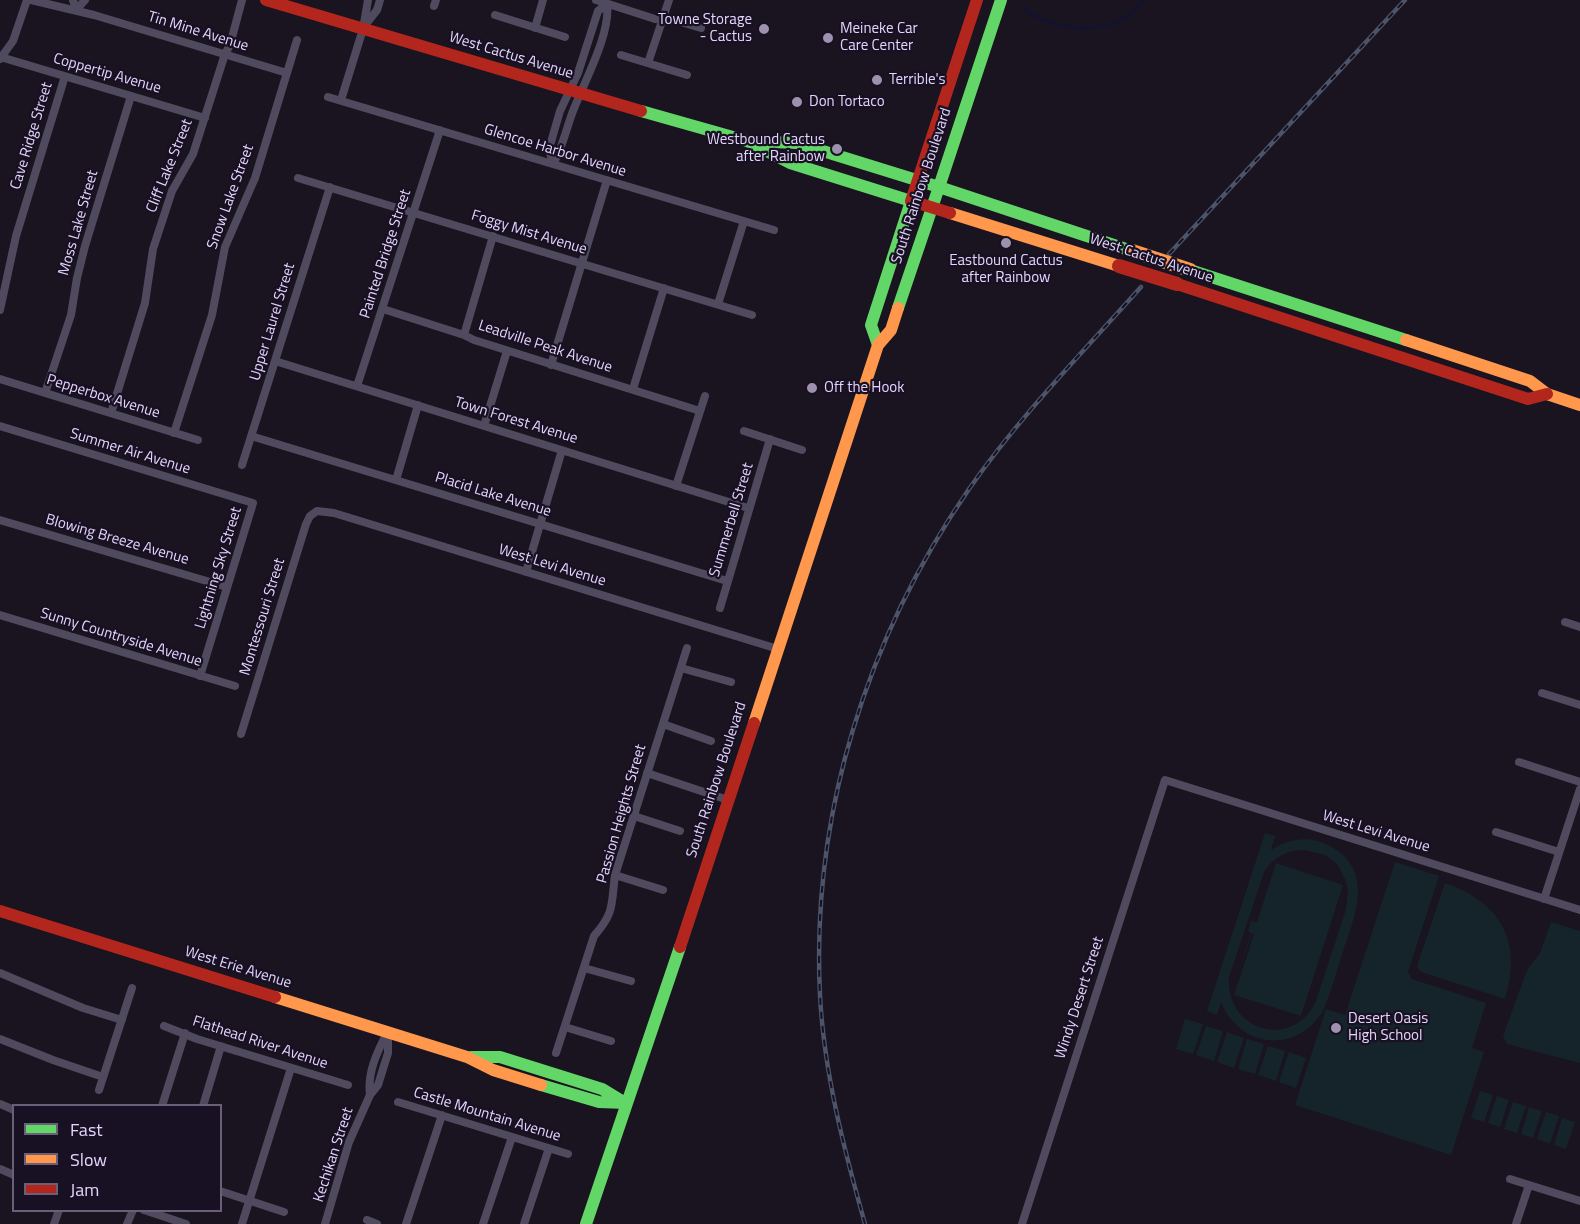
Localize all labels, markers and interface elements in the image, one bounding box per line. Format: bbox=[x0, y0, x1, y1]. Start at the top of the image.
street label: Tin Mine Avenue bbox=[146, 8, 250, 56]
place label: Towne Storage - Cactus bbox=[658, 11, 752, 46]
place label: Meineke Car Care Center bbox=[840, 20, 918, 55]
marker: Towne Storage - Cactus bbox=[757, 22, 771, 36]
street label: West Cactus Avenue bbox=[447, 29, 575, 83]
marker: Meineke Car Care Center bbox=[821, 31, 835, 45]
street label: Coppertip Avenue bbox=[51, 50, 163, 98]
place label: Terrible's bbox=[889, 71, 946, 89]
marker: Terrible's bbox=[870, 73, 884, 87]
street label: Cave Ridge Street bbox=[7, 80, 57, 192]
place label: Don Tortaco bbox=[809, 93, 885, 111]
marker: Don Tortaco bbox=[790, 95, 804, 109]
street label: South Rainbow Boulevard bbox=[888, 106, 956, 266]
street label: Cliff Lake Street bbox=[143, 117, 197, 215]
street label: Glencoe Harbor Avenue bbox=[482, 121, 628, 181]
place label: Westbound Cactus after Rainbow bbox=[707, 131, 825, 166]
street label: Snow Lake Street bbox=[204, 142, 258, 252]
marker: Westbound Cactus after Rainbow bbox=[830, 142, 844, 156]
street label: Moss Lake Street bbox=[55, 168, 103, 278]
street label: Painted Bridge Street bbox=[357, 187, 415, 321]
street label: Foggy Mist Avenue bbox=[469, 207, 589, 259]
street label: West Cactus Avenue bbox=[1087, 231, 1215, 287]
marker: Eastbound Cactus after Rainbow bbox=[999, 236, 1013, 250]
place label: Eastbound Cactus after Rainbow bbox=[949, 252, 1063, 287]
street label: Upper Laurel Street bbox=[247, 261, 299, 383]
street label: Leadville Peak Avenue bbox=[476, 317, 614, 377]
street label: Pepperbox Avenue bbox=[44, 371, 162, 423]
place label: Off the Hook bbox=[824, 379, 904, 397]
marker: Off the Hook bbox=[805, 381, 819, 395]
street label: Town Forest Avenue bbox=[452, 394, 580, 448]
street label: Summer Air Avenue bbox=[68, 425, 192, 479]
street label: Summerbell Street bbox=[706, 461, 758, 579]
street label: Placid Lake Avenue bbox=[433, 469, 553, 521]
street label: Lightning Sky Street bbox=[192, 505, 246, 631]
street label: Blowing Breeze Avenue bbox=[43, 511, 191, 569]
street label: West Levi Avenue bbox=[496, 541, 608, 591]
street label: Montessouri Street bbox=[237, 556, 289, 678]
street label: Sunny Countryside Avenue bbox=[38, 605, 204, 671]
street label: South Rainbow Boulevard bbox=[683, 700, 751, 860]
street label: Passion Heights Street bbox=[594, 742, 650, 886]
street label: West Levi Avenue bbox=[1320, 807, 1432, 857]
street label: Windy Desert Street bbox=[1052, 935, 1108, 1061]
street label: West Erie Avenue bbox=[182, 943, 294, 993]
place label: Desert Oasis High School bbox=[1348, 1010, 1428, 1045]
street label: Flathead River Avenue bbox=[190, 1013, 330, 1073]
marker: Desert Oasis High School bbox=[1329, 1021, 1343, 1035]
street label: Castle Mountain Avenue bbox=[411, 1084, 563, 1146]
legend bbox=[12, 1104, 222, 1212]
street label: Kechikan Street bbox=[310, 1105, 358, 1205]
text: Fast bbox=[70, 1116, 103, 1143]
text: Slow bbox=[70, 1146, 107, 1173]
text: Jam bbox=[70, 1176, 99, 1203]

